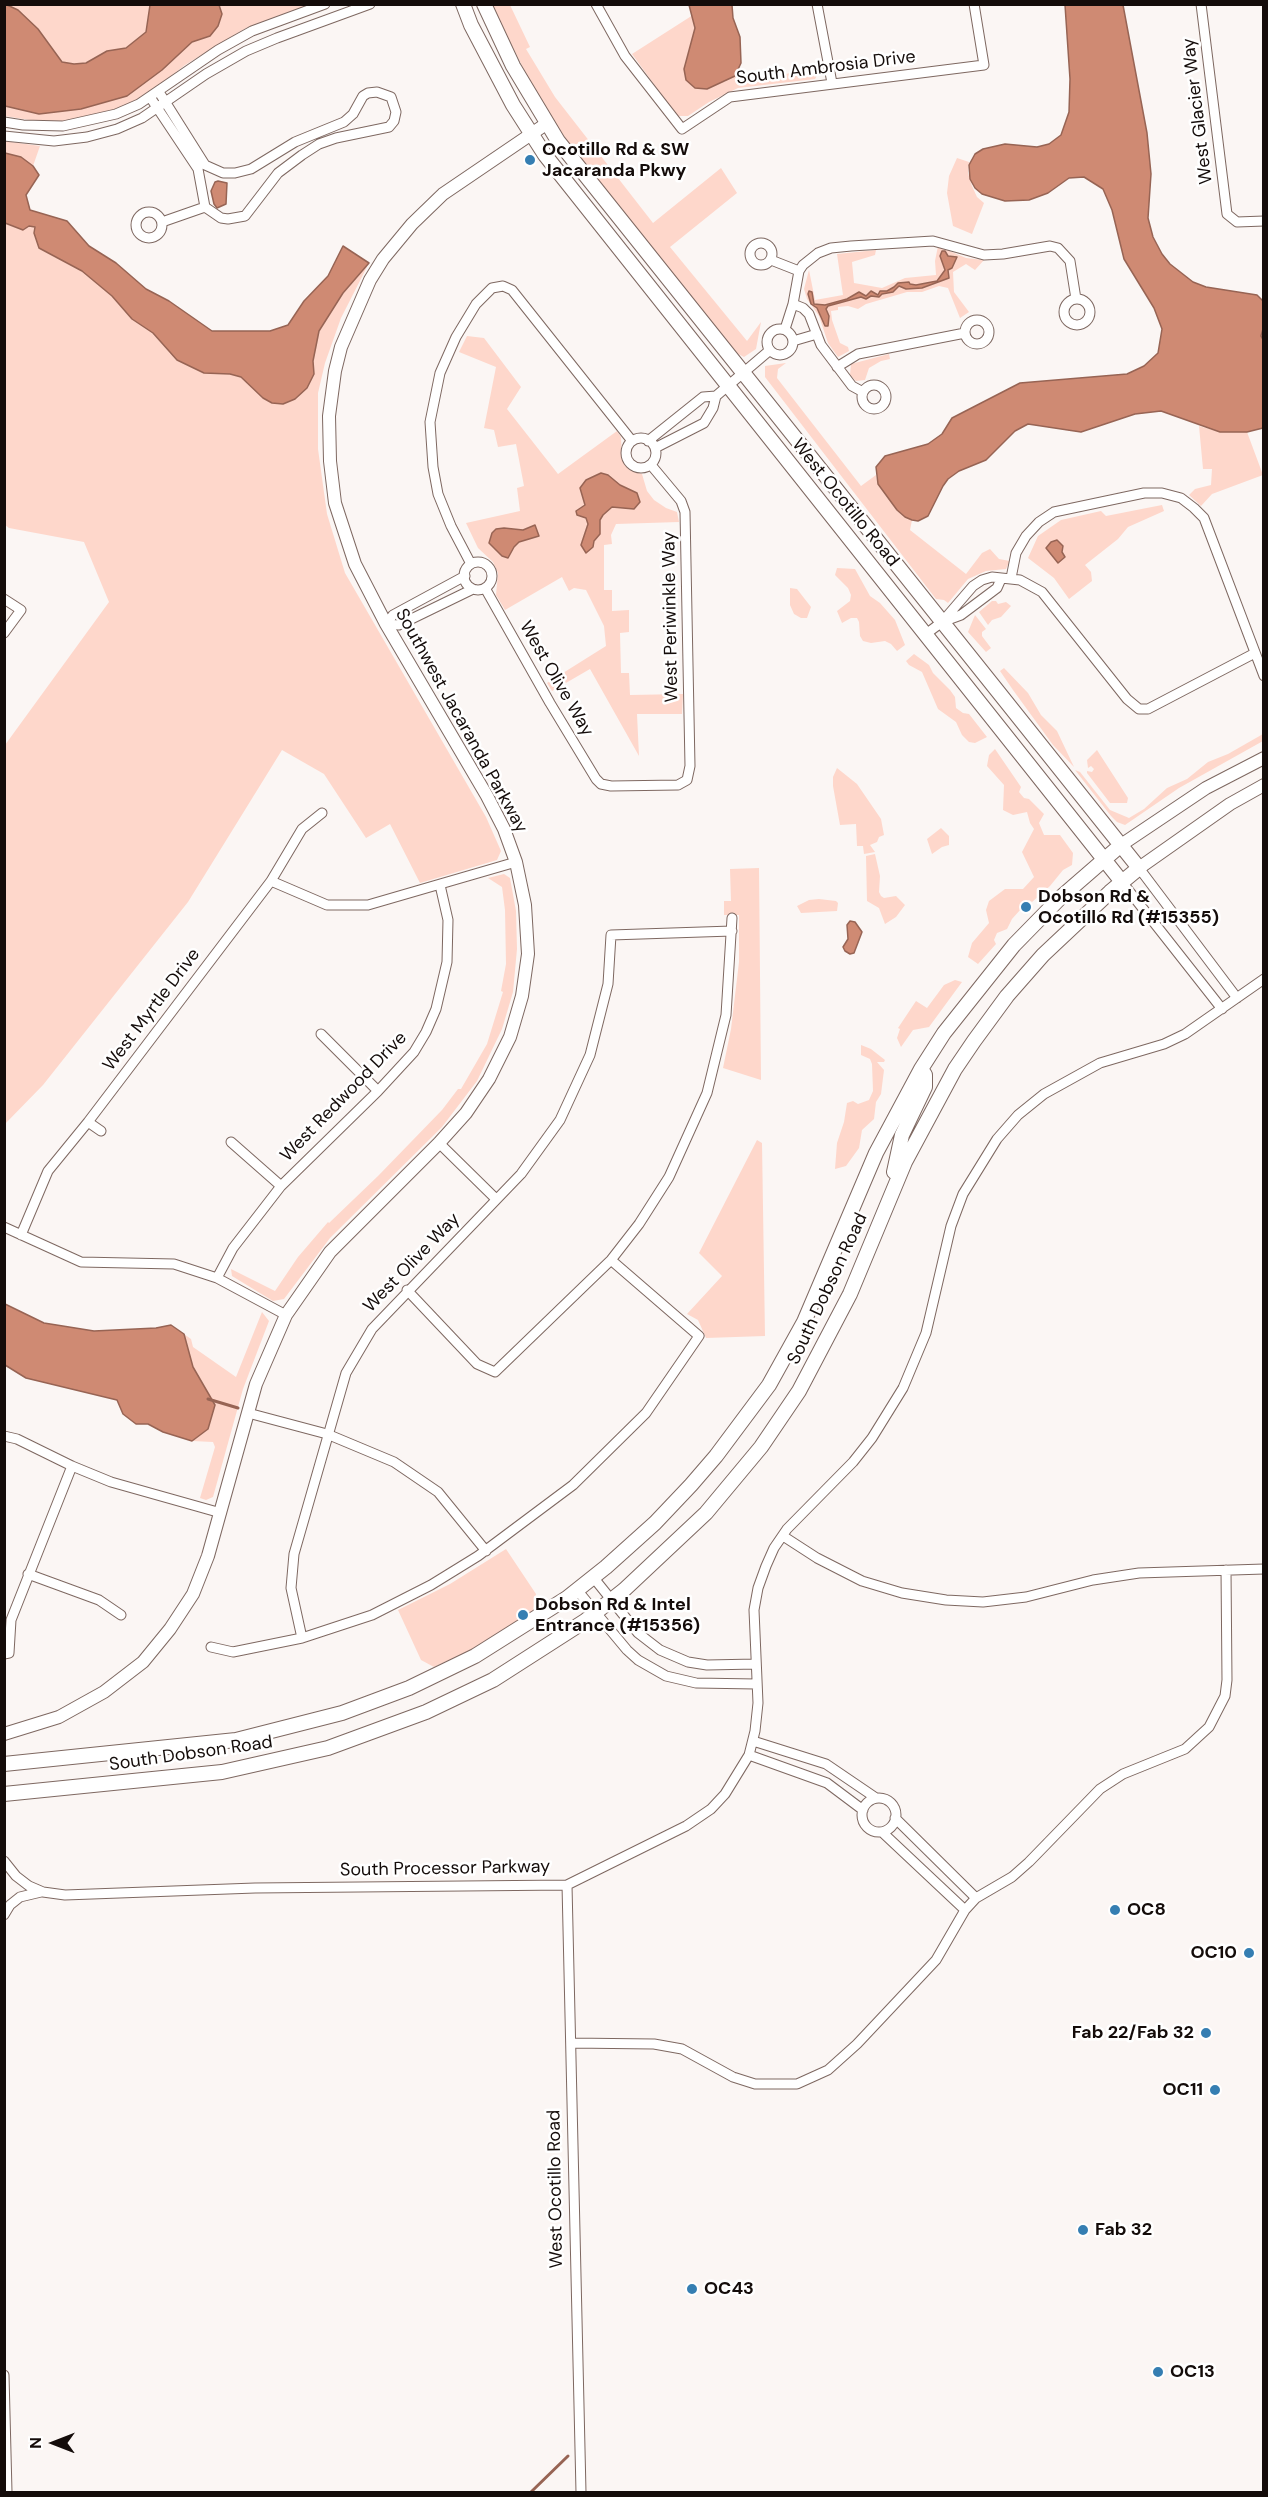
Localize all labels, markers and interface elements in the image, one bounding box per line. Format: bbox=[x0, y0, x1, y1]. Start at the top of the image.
street label: West Glacier Way bbox=[1178, 37, 1218, 185]
street label: South Ambrosia Drive bbox=[735, 46, 917, 90]
place label: Ocotillo Rd & SW Jacaranda Pkwy bbox=[542, 139, 689, 182]
marker: Ocotillo Rd & SW Jacaranda Pkwy bbox=[523, 153, 537, 167]
street label: West Ocotillo Road bbox=[787, 435, 903, 571]
street label: West Periwinkle Way bbox=[659, 531, 683, 703]
street label: Southwest Jacaranda Parkway bbox=[390, 605, 532, 837]
street label: West Olive Way bbox=[514, 617, 598, 741]
place label: Dobson Rd & Ocotillo Rd (#15355) bbox=[1038, 886, 1219, 928]
marker: Dobson Rd & Ocotillo Rd (#15355) bbox=[1019, 900, 1033, 914]
street label: West Myrtle Drive bbox=[99, 945, 205, 1075]
street label: West Redwood Drive bbox=[276, 1028, 412, 1166]
street label: West Olive Way bbox=[359, 1209, 465, 1317]
street label: South Dobson Road bbox=[783, 1210, 873, 1368]
place label: Dobson Rd & Intel Entrance (#15356) bbox=[535, 1594, 700, 1636]
marker: Dobson Rd & Intel Entrance (#15356) bbox=[516, 1608, 530, 1622]
street label: South Dobson Road bbox=[108, 1732, 274, 1776]
street label: South Processor Parkway bbox=[340, 1856, 550, 1882]
place label: OC8 bbox=[1127, 1899, 1166, 1921]
marker: OC8 bbox=[1108, 1903, 1122, 1917]
place label: OC10 bbox=[1190, 1942, 1237, 1964]
marker: OC10 bbox=[1242, 1946, 1256, 1960]
place label: Fab 22/Fab 32 bbox=[1072, 2022, 1194, 2044]
marker: Fab 22/Fab 32 bbox=[1199, 2026, 1213, 2040]
place label: OC11 bbox=[1163, 2079, 1203, 2101]
marker: OC11 bbox=[1208, 2083, 1222, 2097]
street label: West Ocotillo Road bbox=[544, 2110, 568, 2268]
place label: Fab 32 bbox=[1095, 2219, 1152, 2241]
marker: Fab 32 bbox=[1076, 2223, 1090, 2237]
place label: OC43 bbox=[704, 2278, 754, 2300]
marker: OC43 bbox=[685, 2282, 699, 2296]
place label: OC13 bbox=[1170, 2361, 1215, 2383]
marker: OC13 bbox=[1151, 2365, 1165, 2379]
north arrow bbox=[24, 2413, 84, 2473]
text: N bbox=[25, 2437, 46, 2449]

